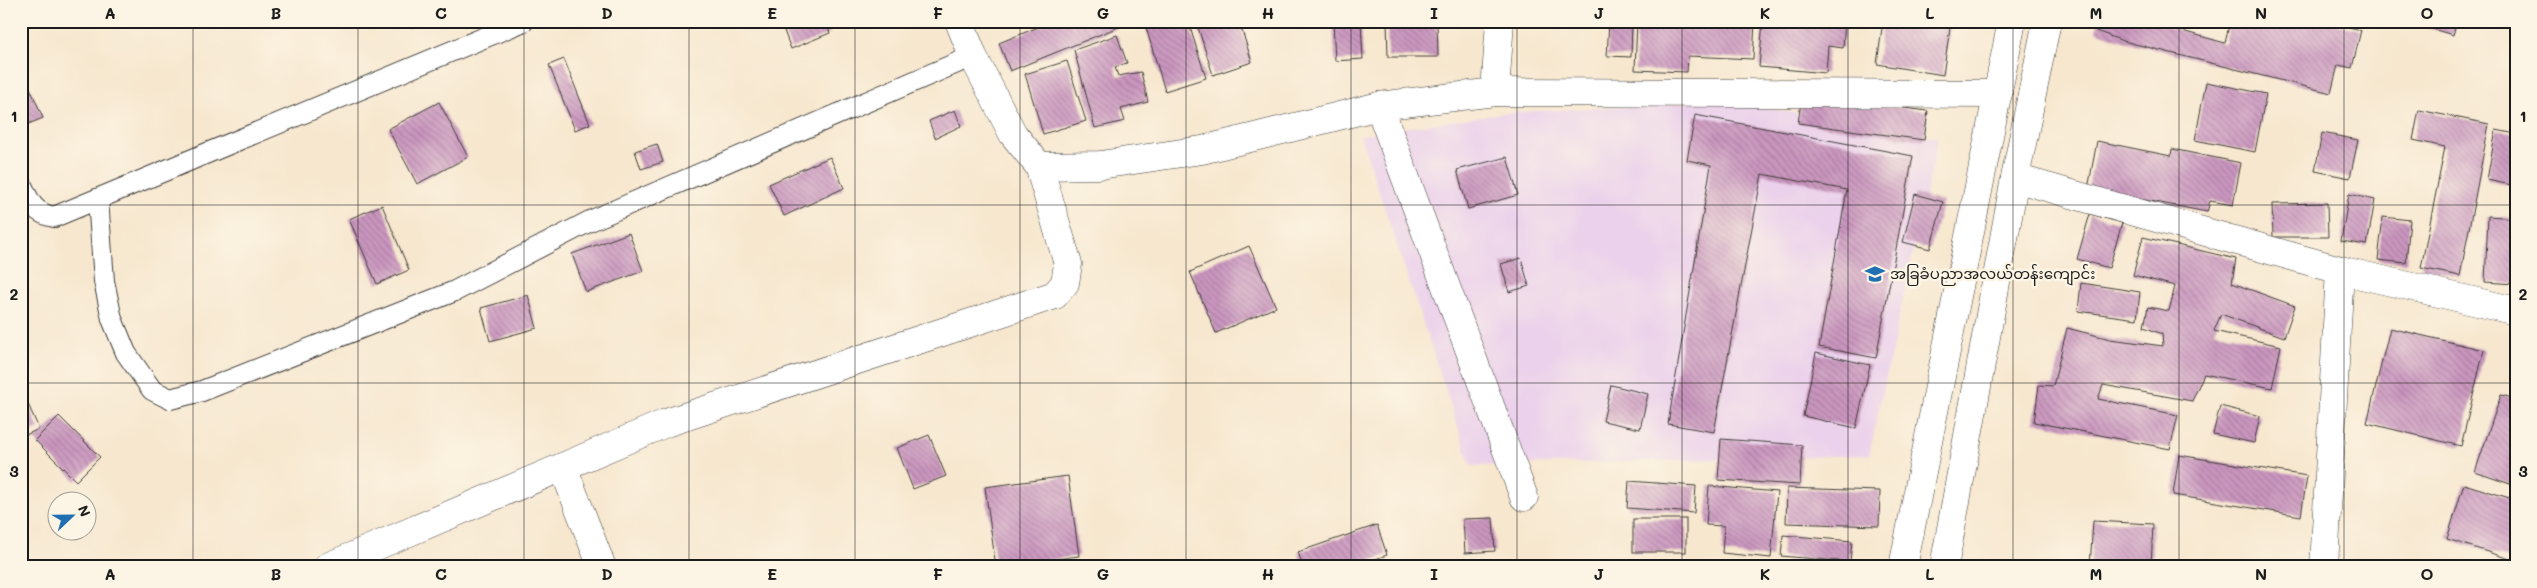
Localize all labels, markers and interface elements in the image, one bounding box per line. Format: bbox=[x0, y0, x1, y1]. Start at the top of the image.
text: A bbox=[104, 2, 116, 23]
text: B bbox=[271, 2, 281, 23]
text: C bbox=[435, 2, 447, 23]
text: D bbox=[601, 2, 613, 23]
text: E bbox=[767, 2, 777, 23]
text: F bbox=[933, 2, 943, 23]
text: G bbox=[1097, 2, 1109, 23]
text: H bbox=[1262, 2, 1274, 23]
text: I bbox=[1430, 2, 1438, 23]
text: J bbox=[1594, 2, 1604, 23]
text: K bbox=[1760, 2, 1770, 23]
text: L bbox=[1925, 2, 1935, 23]
text: M bbox=[2090, 2, 2102, 23]
text: N bbox=[2255, 2, 2267, 23]
text: O bbox=[2421, 2, 2434, 23]
text: 1 bbox=[10, 105, 18, 126]
text: 1 bbox=[2519, 105, 2527, 126]
school or university icon: အခြခံပညာအလယ်တန်းကျောင်း bbox=[1864, 263, 1886, 285]
place label: အခြခံပညာအလယ်တန်းကျောင်း bbox=[1890, 263, 2096, 286]
text: 2 bbox=[10, 283, 19, 304]
text: 2 bbox=[2519, 283, 2528, 304]
text: 3 bbox=[9, 460, 19, 481]
text: 3 bbox=[2518, 460, 2528, 481]
north arrow bbox=[48, 490, 98, 540]
text: N bbox=[74, 502, 95, 519]
text: A bbox=[104, 563, 116, 584]
text: B bbox=[271, 563, 281, 584]
text: C bbox=[435, 563, 447, 584]
text: D bbox=[601, 563, 613, 584]
text: E bbox=[767, 563, 777, 584]
text: F bbox=[933, 563, 943, 584]
text: G bbox=[1097, 563, 1109, 584]
text: H bbox=[1262, 563, 1274, 584]
text: I bbox=[1430, 563, 1438, 584]
text: J bbox=[1594, 563, 1604, 584]
text: K bbox=[1760, 563, 1770, 584]
text: L bbox=[1925, 563, 1935, 584]
text: M bbox=[2090, 563, 2102, 584]
text: N bbox=[2255, 563, 2267, 584]
text: O bbox=[2421, 563, 2434, 584]

